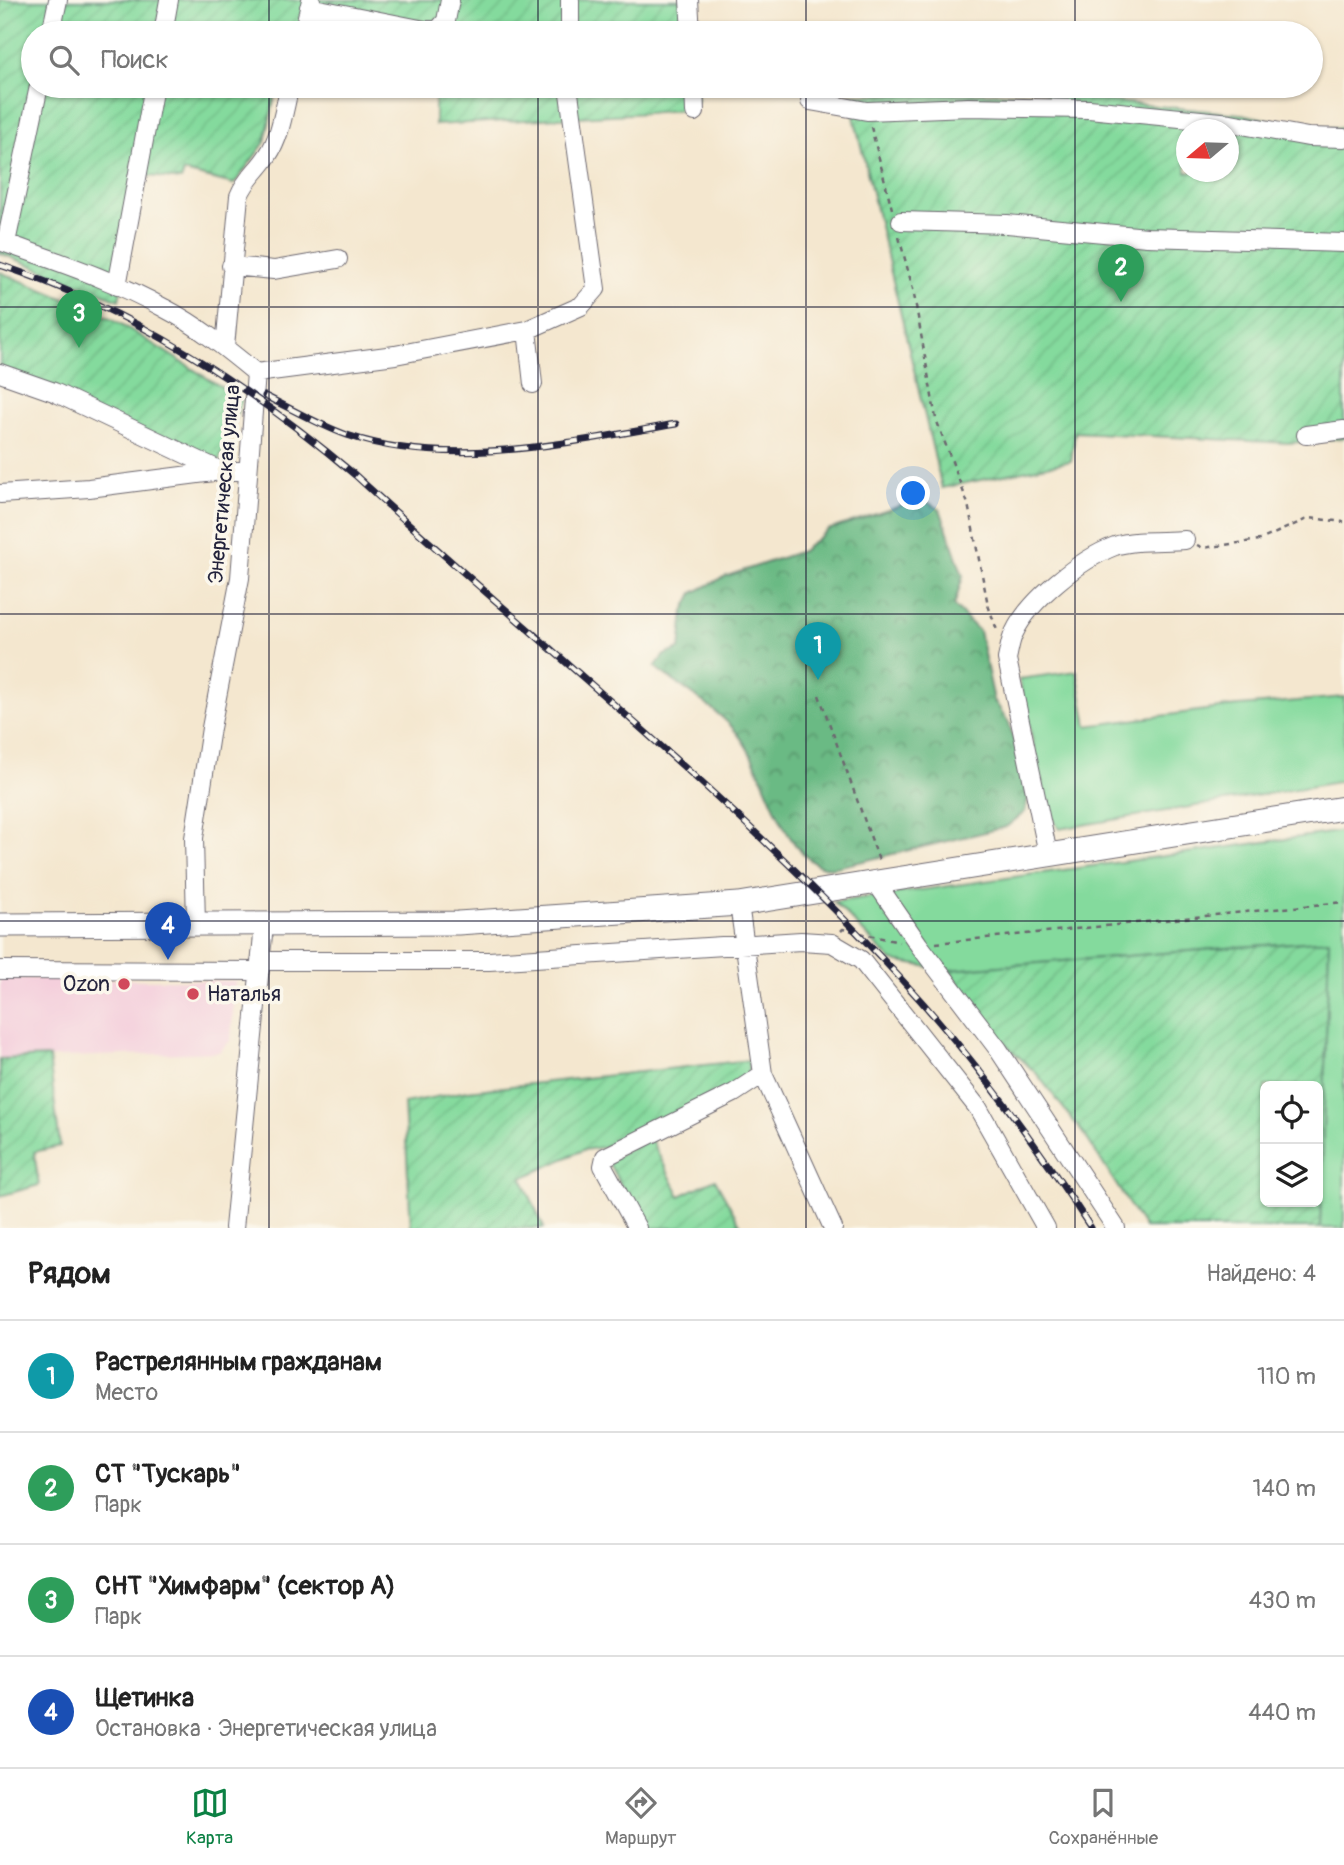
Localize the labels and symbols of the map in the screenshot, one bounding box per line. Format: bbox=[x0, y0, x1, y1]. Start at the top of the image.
north arrow bbox=[1176, 119, 1239, 182]
pin: 2 bbox=[1098, 244, 1144, 302]
pin: 3 bbox=[56, 290, 102, 348]
street label: Энергетическая улица bbox=[202, 383, 247, 585]
your location bbox=[896, 476, 930, 510]
pin: 1 bbox=[795, 622, 841, 680]
pin: 4 bbox=[145, 902, 191, 960]
place label: Ozon bbox=[63, 971, 110, 998]
marker: Ozon bbox=[116, 976, 132, 992]
place label: Наталья bbox=[207, 981, 281, 1008]
marker: Наталья bbox=[185, 986, 201, 1002]

